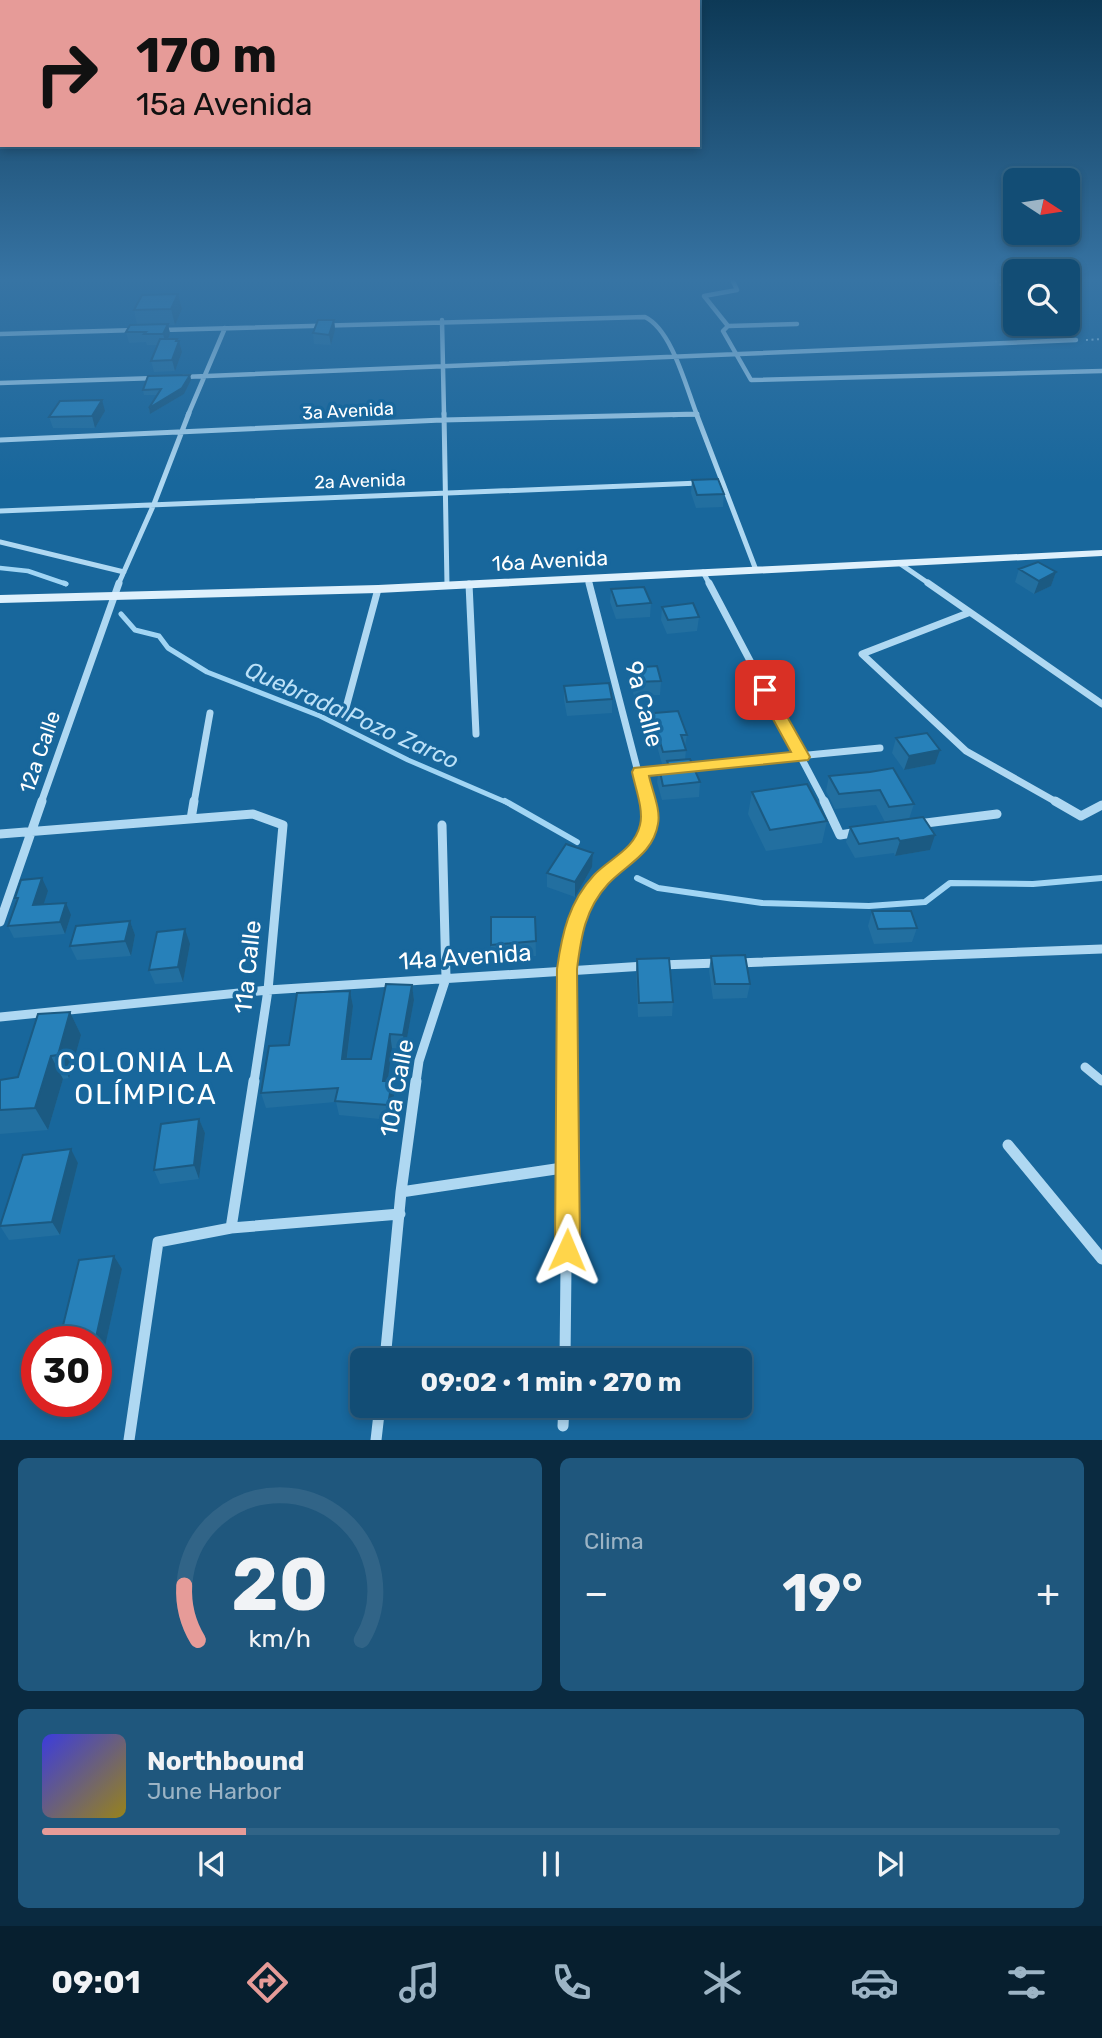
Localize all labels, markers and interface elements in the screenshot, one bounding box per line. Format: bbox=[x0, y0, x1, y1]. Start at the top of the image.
text: 170 m bbox=[136, 26, 277, 84]
icon: right bbox=[21, 28, 112, 119]
text: 15a Avenida bbox=[136, 85, 313, 123]
north arrow bbox=[1003, 168, 1080, 245]
map controls bbox=[1003, 168, 1080, 336]
button: search bbox=[1003, 259, 1080, 336]
street label: 3a Avenida bbox=[302, 398, 394, 424]
street label: 2a Avenida bbox=[314, 468, 406, 494]
street label: 16a Avenida bbox=[491, 545, 609, 576]
water label: Quebrada Pozo Zarco bbox=[241, 655, 463, 775]
street label: 9a Calle bbox=[619, 658, 669, 750]
pin bbox=[735, 660, 795, 720]
icon: arrive bbox=[746, 671, 784, 709]
street label: 12a Calle bbox=[14, 707, 65, 796]
street label: 11a Calle bbox=[229, 919, 267, 1015]
street label: 14a Avenida bbox=[398, 938, 532, 976]
street label: 10a Calle bbox=[375, 1037, 419, 1139]
district label: COLONIA LA OLÍMPICA bbox=[57, 1046, 235, 1111]
position arrow bbox=[530, 1213, 604, 1287]
speed limit sign: 30 bbox=[21, 1326, 112, 1417]
text: 09:02 · 1 min · 270 m bbox=[420, 1367, 682, 1398]
text: Clima bbox=[584, 1527, 644, 1555]
text: 20 bbox=[232, 1543, 328, 1629]
text: 19° bbox=[782, 1562, 863, 1624]
text: − bbox=[584, 1570, 609, 1616]
text: + bbox=[1036, 1570, 1060, 1616]
text: km/h bbox=[249, 1624, 311, 1653]
text: Northbound bbox=[147, 1746, 305, 1777]
text: June Harbor bbox=[147, 1777, 281, 1805]
icon: previous bbox=[193, 1845, 231, 1883]
icon: pause bbox=[532, 1845, 570, 1883]
icon: next bbox=[871, 1845, 909, 1883]
icon: directions bbox=[243, 1958, 292, 2007]
icon: music bbox=[395, 1958, 444, 2007]
icon: phone bbox=[547, 1958, 596, 2007]
icon: climate bbox=[698, 1958, 747, 2007]
icon: car bbox=[850, 1958, 899, 2007]
icon: filters bbox=[1002, 1958, 1051, 2007]
text: 09:01 bbox=[51, 1963, 141, 2001]

